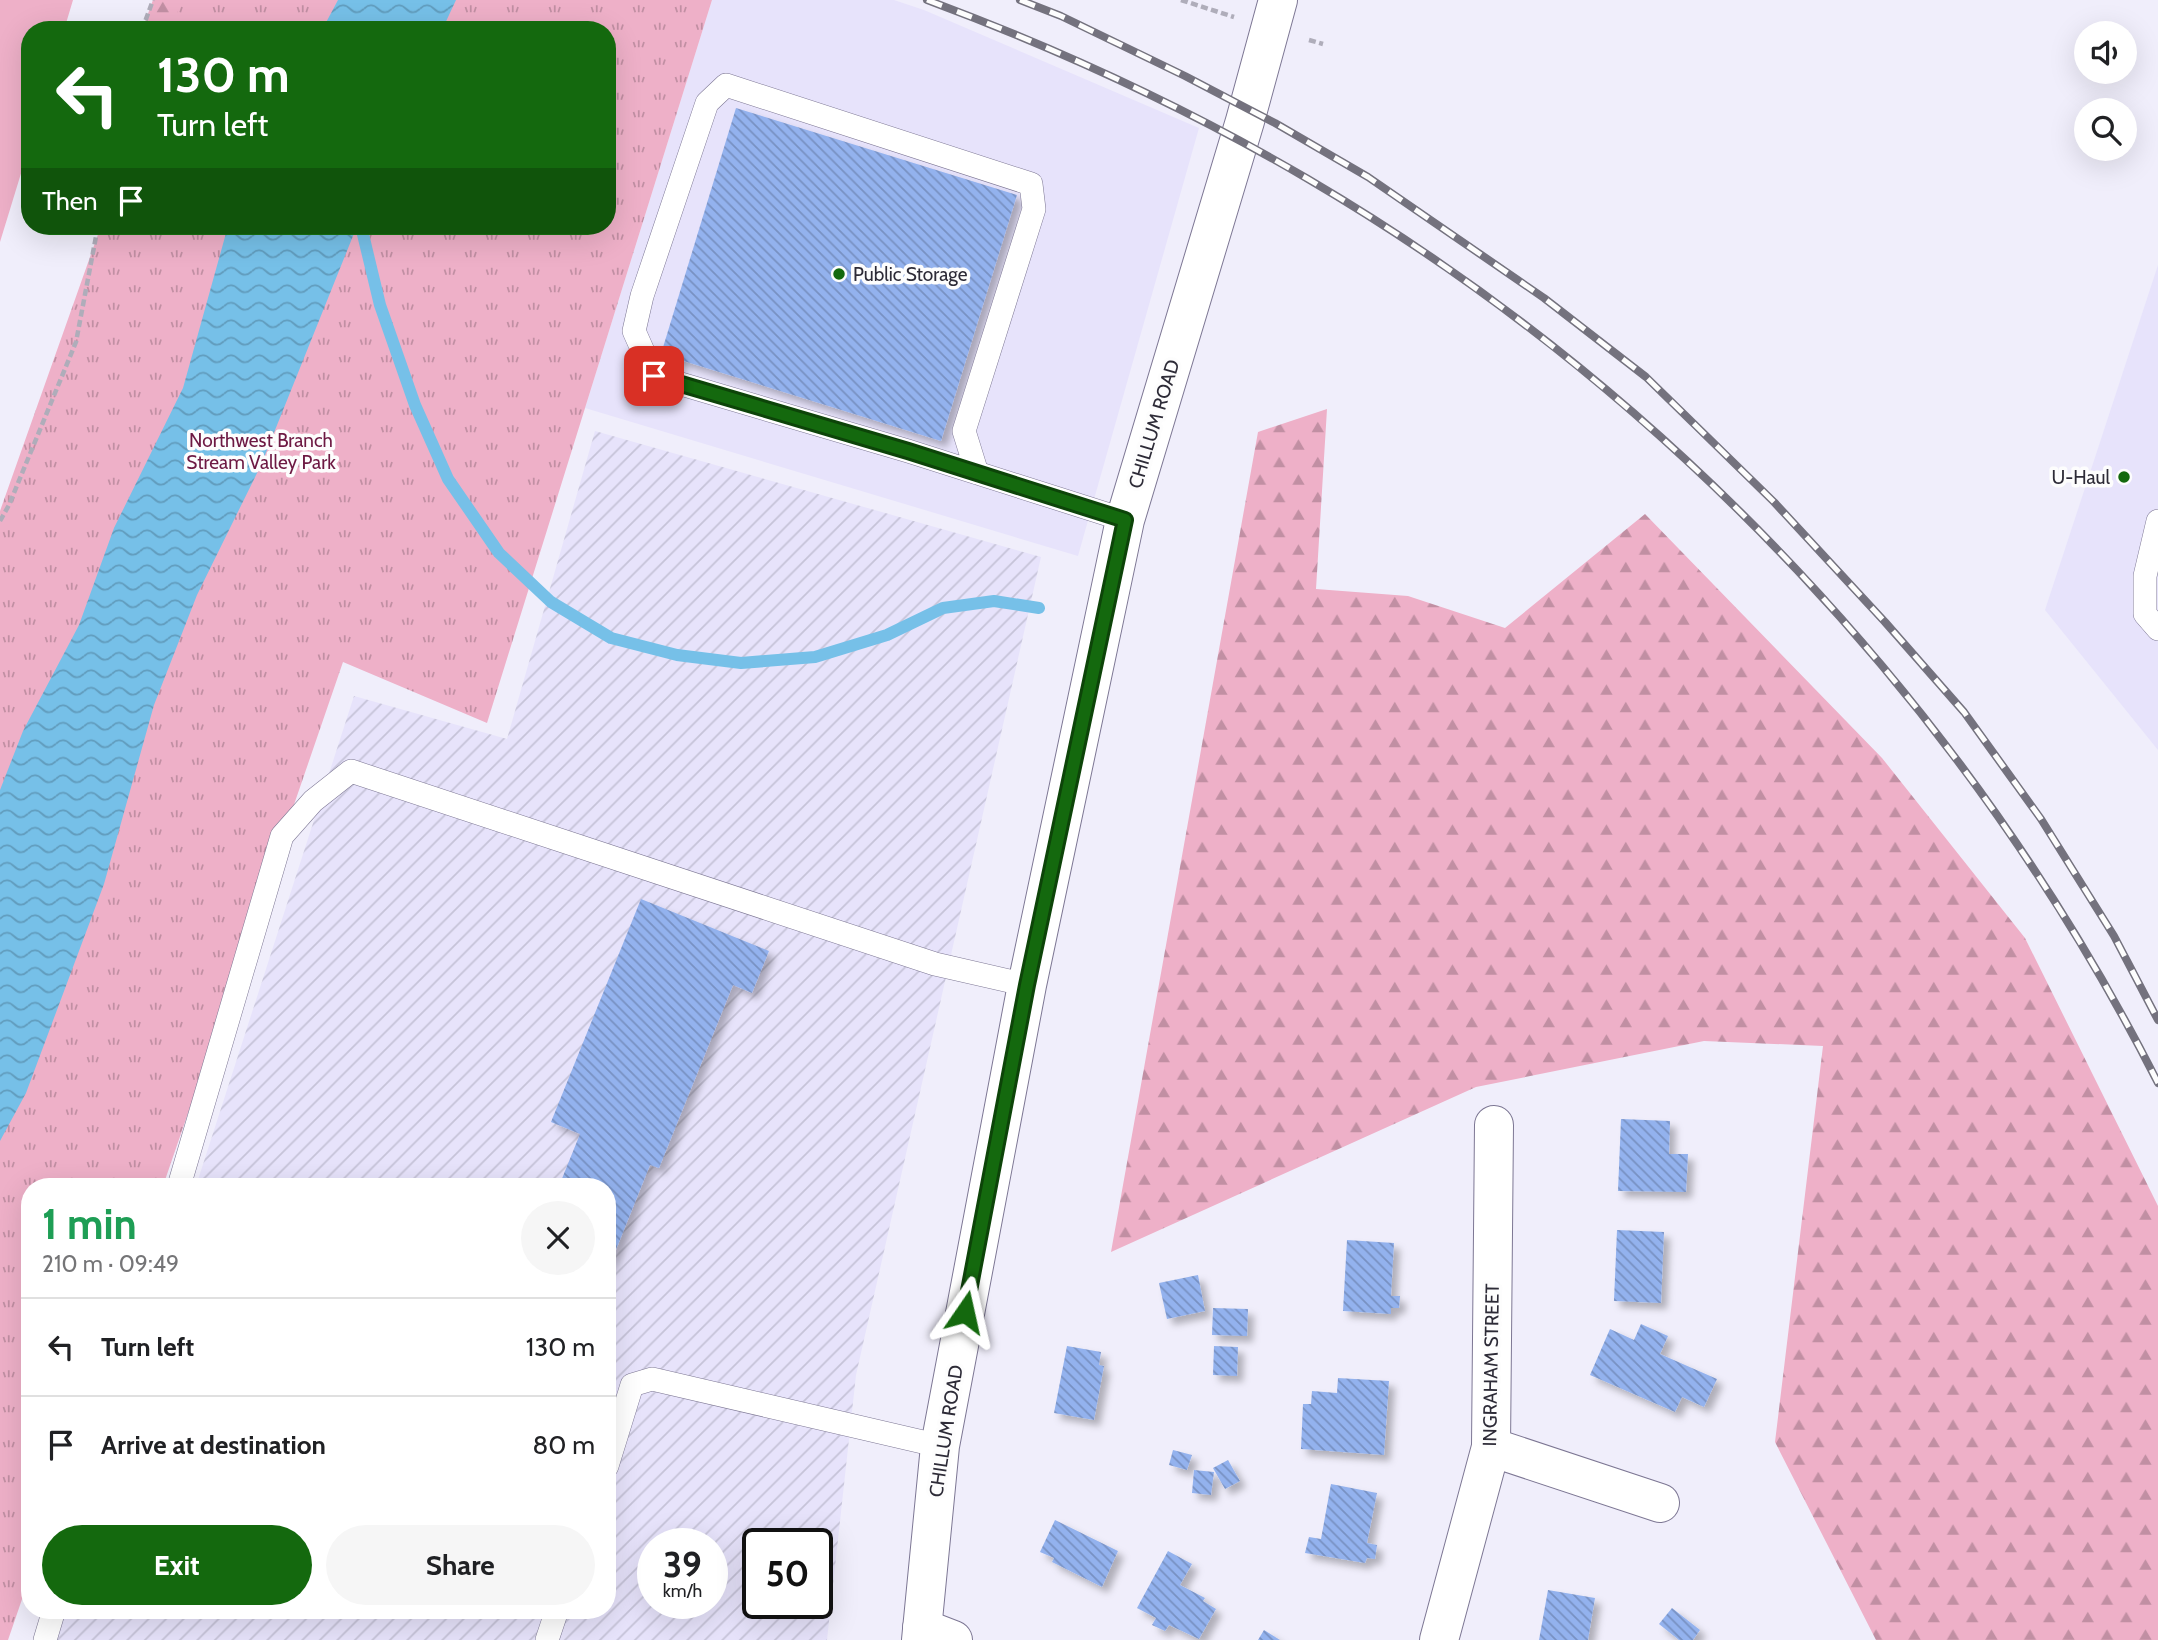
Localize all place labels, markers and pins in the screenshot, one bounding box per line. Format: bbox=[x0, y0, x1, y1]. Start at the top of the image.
place label: Public Storage bbox=[853, 263, 968, 286]
marker: Public Storage bbox=[831, 266, 847, 282]
pin bbox=[624, 346, 684, 406]
place label: U-Haul bbox=[2051, 466, 2111, 489]
marker: U-Haul bbox=[2116, 469, 2132, 485]

